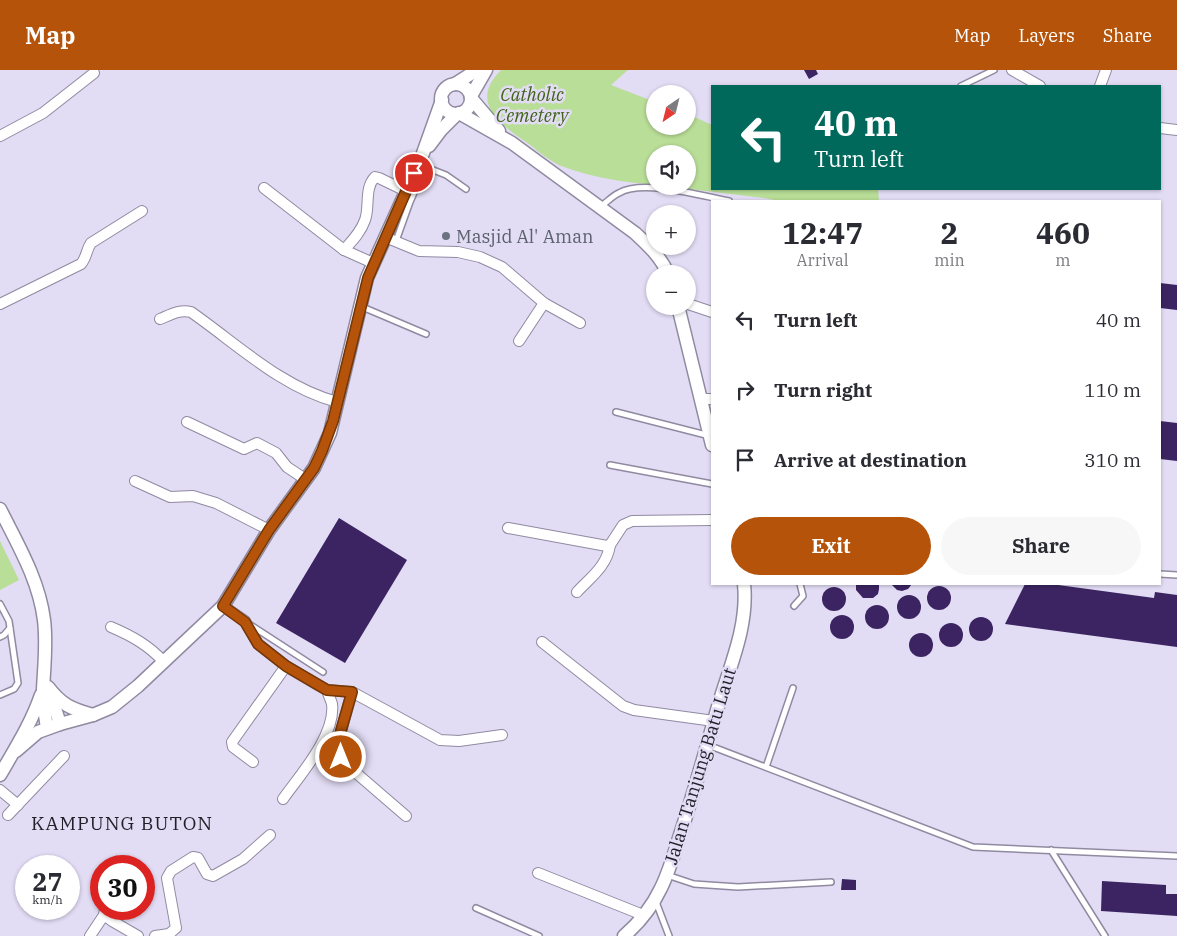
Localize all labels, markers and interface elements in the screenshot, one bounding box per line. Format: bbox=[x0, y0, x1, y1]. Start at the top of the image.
text: Map bbox=[25, 19, 75, 51]
text: Map bbox=[954, 24, 991, 47]
text: Layers bbox=[1019, 24, 1075, 47]
text: Share bbox=[1103, 24, 1152, 47]
park label: Catholic Cemetery bbox=[496, 83, 570, 127]
north arrow bbox=[646, 85, 696, 135]
map controls bbox=[646, 85, 696, 315]
text: 40 m bbox=[814, 100, 898, 146]
icon: left bbox=[731, 105, 796, 170]
text: Turn left bbox=[814, 144, 904, 173]
button: sound bbox=[646, 145, 696, 195]
pin bbox=[393, 152, 435, 194]
icon: arrive bbox=[400, 159, 428, 187]
button: + bbox=[646, 205, 696, 255]
text: 12:47 bbox=[782, 213, 863, 252]
text: 2 bbox=[941, 213, 959, 252]
text: 460 bbox=[1036, 213, 1090, 252]
place label: Masjid Al' Aman bbox=[456, 225, 593, 248]
marker: Masjid Al' Aman bbox=[440, 230, 452, 242]
text: Arrival bbox=[797, 250, 849, 270]
text: min bbox=[934, 250, 965, 270]
text: m bbox=[1055, 250, 1071, 270]
button: − bbox=[646, 265, 696, 315]
icon: left bbox=[731, 306, 759, 334]
text: Turn left bbox=[774, 308, 857, 332]
text: 40 m bbox=[1096, 308, 1141, 332]
icon: right bbox=[731, 376, 759, 404]
text: Turn right bbox=[774, 378, 872, 402]
text: 110 m bbox=[1084, 378, 1141, 402]
icon: arrive bbox=[731, 446, 759, 474]
text: Arrive at destination bbox=[774, 448, 967, 472]
text: 310 m bbox=[1084, 448, 1141, 472]
button: Exit bbox=[731, 517, 931, 575]
button: Share bbox=[941, 517, 1141, 575]
street label: Jalan Tanjung Batu Laut bbox=[659, 665, 741, 867]
position arrow bbox=[314, 730, 366, 782]
district label: KAMPUNG BUTON bbox=[31, 811, 213, 835]
speed limit sign: 30 bbox=[90, 855, 155, 920]
text: 27 bbox=[32, 865, 63, 898]
text: km/h bbox=[32, 892, 63, 907]

